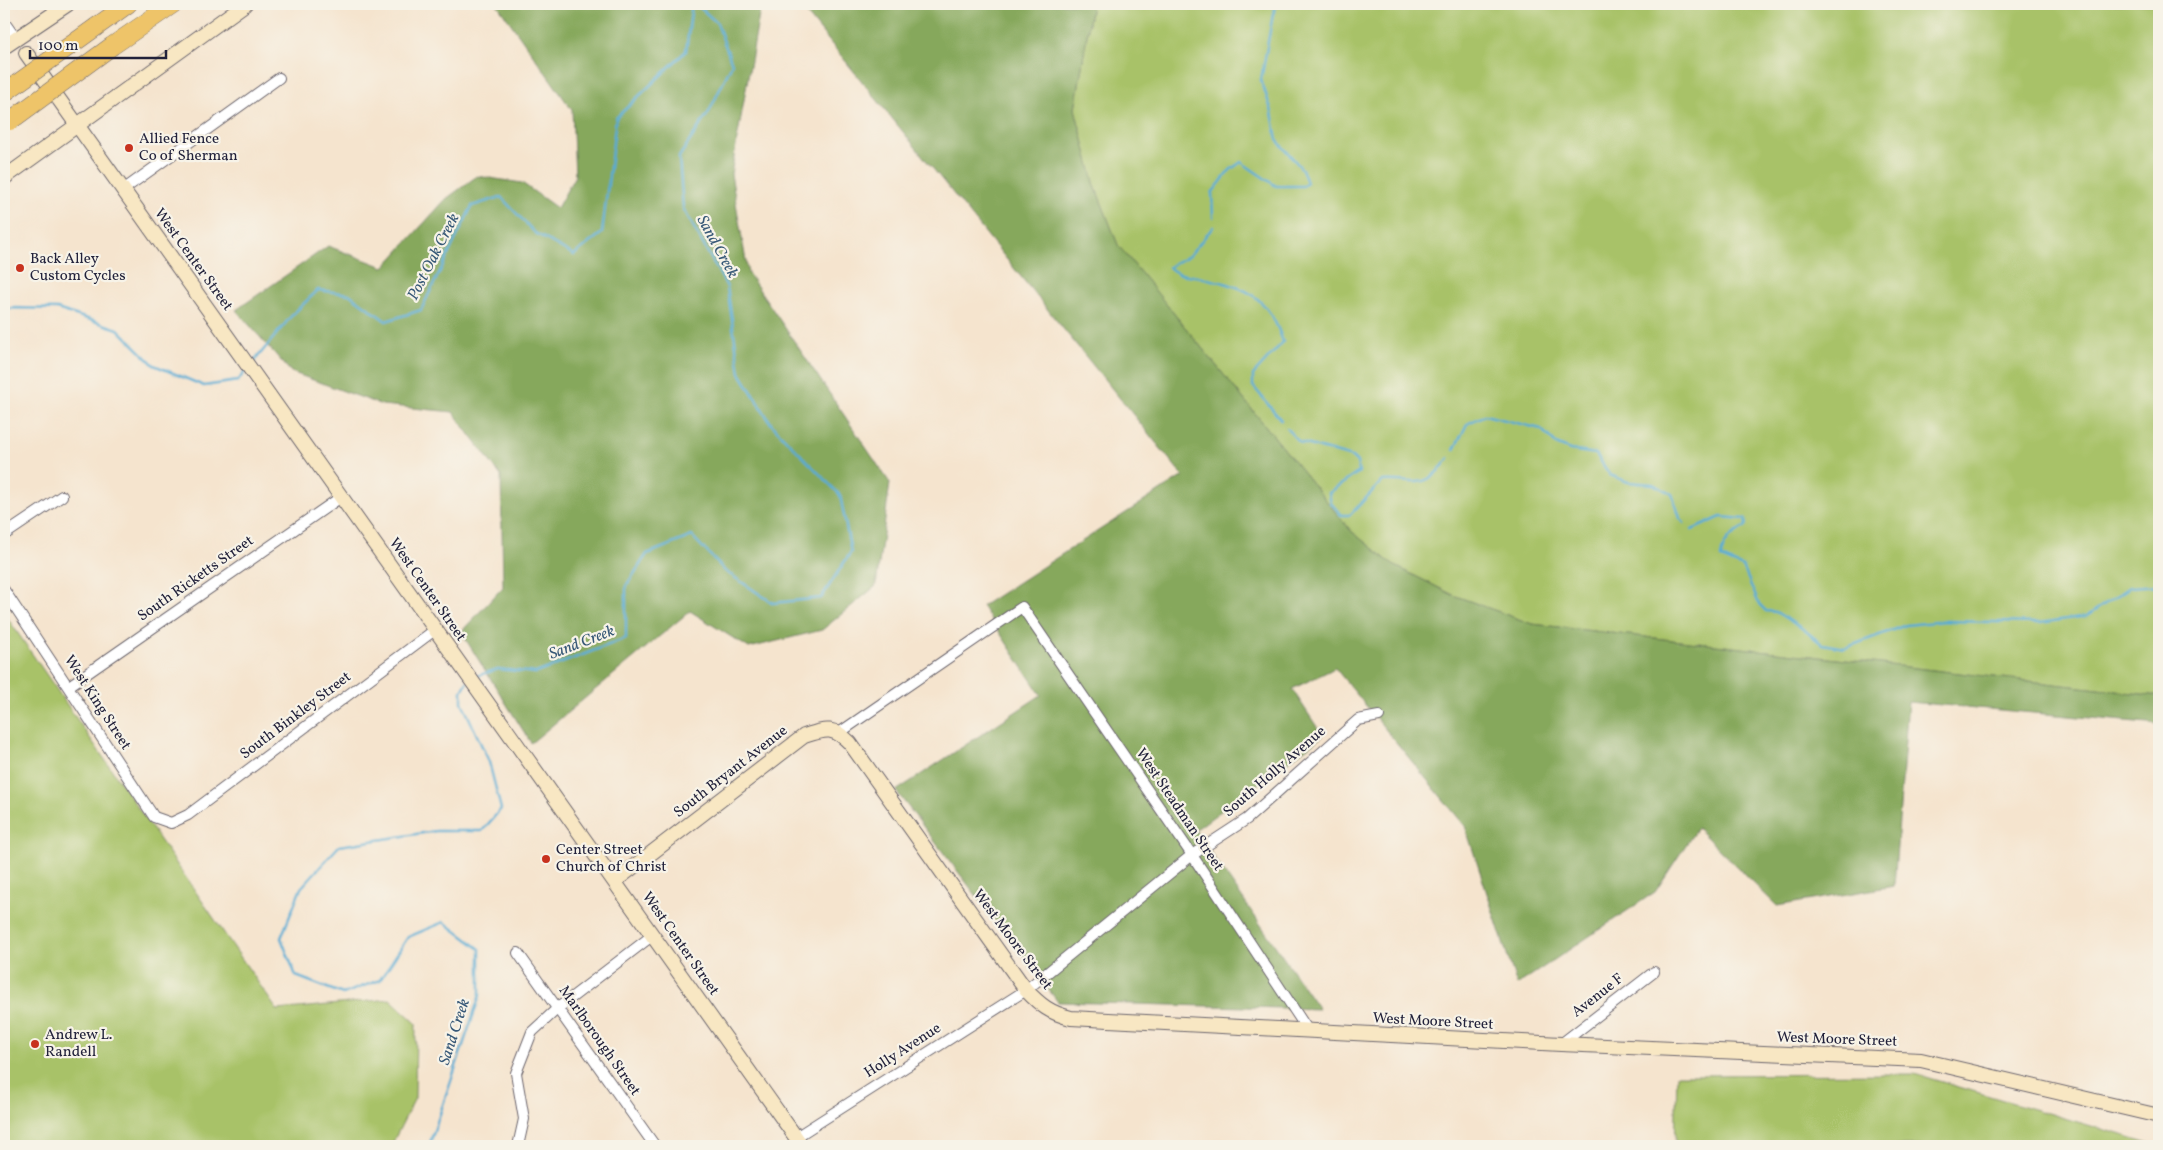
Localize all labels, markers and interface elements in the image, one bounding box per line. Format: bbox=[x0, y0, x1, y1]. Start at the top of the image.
scale bar bbox=[30, 28, 166, 60]
text: 100 m bbox=[38, 36, 78, 57]
place label: Allied Fence Co of Sherman bbox=[139, 129, 238, 167]
marker: Allied Fence Co of Sherman bbox=[123, 142, 135, 154]
street label: West Center Street bbox=[149, 204, 237, 316]
water label: Post Oak Creek bbox=[403, 209, 466, 304]
water label: Sand Creek bbox=[691, 212, 744, 283]
place label: Back Alley Custom Cycles bbox=[30, 249, 126, 287]
marker: Back Alley Custom Cycles bbox=[14, 262, 26, 274]
street label: South Ricketts Street bbox=[134, 531, 258, 627]
street label: West Center Street bbox=[383, 534, 471, 646]
water label: Sand Creek bbox=[546, 620, 619, 666]
street label: West King Street bbox=[58, 651, 136, 755]
street label: South Binkley Street bbox=[236, 667, 356, 765]
street label: South Bryant Avenue bbox=[670, 721, 792, 823]
street label: South Holly Avenue bbox=[1219, 722, 1331, 822]
street label: West Steadman Street bbox=[1130, 744, 1228, 876]
place label: Center Street Church of Christ bbox=[556, 840, 667, 878]
marker: Center Street Church of Christ bbox=[540, 853, 552, 865]
street label: West Moore Street bbox=[967, 885, 1057, 995]
street label: West Center Street bbox=[636, 888, 724, 1000]
street label: Avenue F bbox=[1568, 969, 1628, 1023]
street label: Marlborough Street bbox=[553, 982, 645, 1100]
water label: Sand Creek bbox=[434, 995, 476, 1068]
street label: West Moore Street bbox=[1372, 1008, 1494, 1036]
street label: Holly Avenue bbox=[860, 1018, 946, 1084]
place label: Andrew L. Randell bbox=[45, 1025, 112, 1063]
street label: West Moore Street bbox=[1776, 1027, 1898, 1053]
marker: Andrew L. Randell bbox=[29, 1038, 41, 1050]

